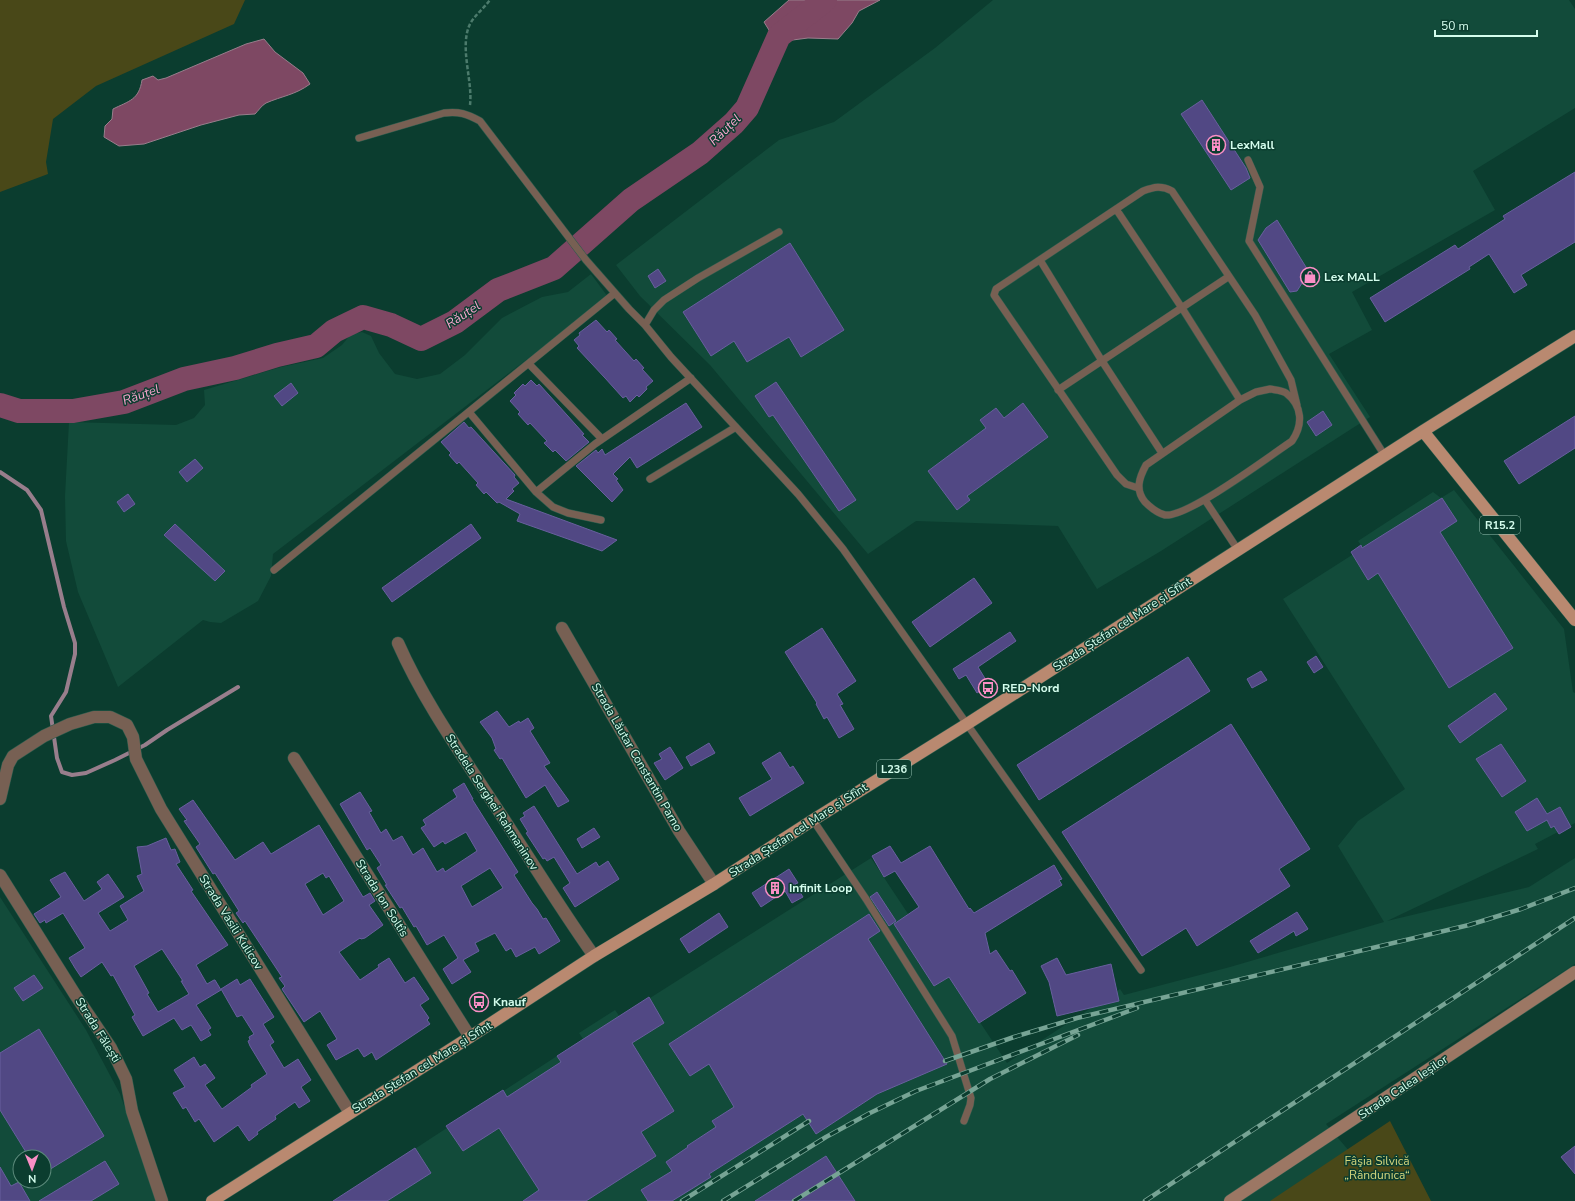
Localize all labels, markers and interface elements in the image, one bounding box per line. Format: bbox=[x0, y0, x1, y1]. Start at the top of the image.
scale bar bbox=[1435, 12, 1537, 38]
text: 50 m bbox=[1441, 18, 1469, 34]
water label: Răuțel bbox=[705, 110, 745, 150]
building icon: LexMall bbox=[1205, 134, 1227, 156]
place label: LexMall bbox=[1230, 137, 1275, 153]
shop icon: Lex MALL bbox=[1299, 266, 1321, 288]
place label: Lex MALL bbox=[1324, 269, 1380, 285]
water label: Răuțel bbox=[442, 297, 484, 333]
water label: Răuțel bbox=[120, 380, 162, 410]
road number: R15.2 bbox=[1480, 516, 1520, 534]
street label: Strada Ștefan cel Mare și Sfînt bbox=[1050, 573, 1195, 675]
bus stop icon: RED-Nord bbox=[977, 677, 999, 699]
street label: Strada Lăutar Constantin Parno bbox=[588, 680, 686, 834]
place label: RED-Nord bbox=[1002, 680, 1059, 696]
street label: Stradela Serghei Rahmaninov bbox=[442, 731, 543, 874]
road number: L236 bbox=[877, 760, 911, 778]
street label: Strada Ștefan cel Mare și Sfînt bbox=[726, 779, 871, 881]
street label: Strada Ion Soltîs bbox=[352, 856, 412, 940]
street label: Strada Vasili Kulicov bbox=[195, 871, 267, 973]
building icon: Infinit Loop bbox=[764, 877, 786, 899]
place label: Infinit Loop bbox=[789, 880, 852, 896]
bus stop icon: Knauf bbox=[468, 991, 490, 1013]
street label: Strada Fălești bbox=[72, 994, 124, 1066]
place label: Knauf bbox=[493, 994, 527, 1010]
street label: Strada Ștefan cel Mare și Sfînt bbox=[349, 1017, 496, 1117]
street label: Strada Calea Ieșilor bbox=[1355, 1051, 1451, 1123]
north arrow bbox=[12, 1149, 52, 1189]
park label: Fâşia Silvică „Rândunica“ bbox=[1344, 1153, 1410, 1183]
text: N bbox=[28, 1171, 36, 1186]

